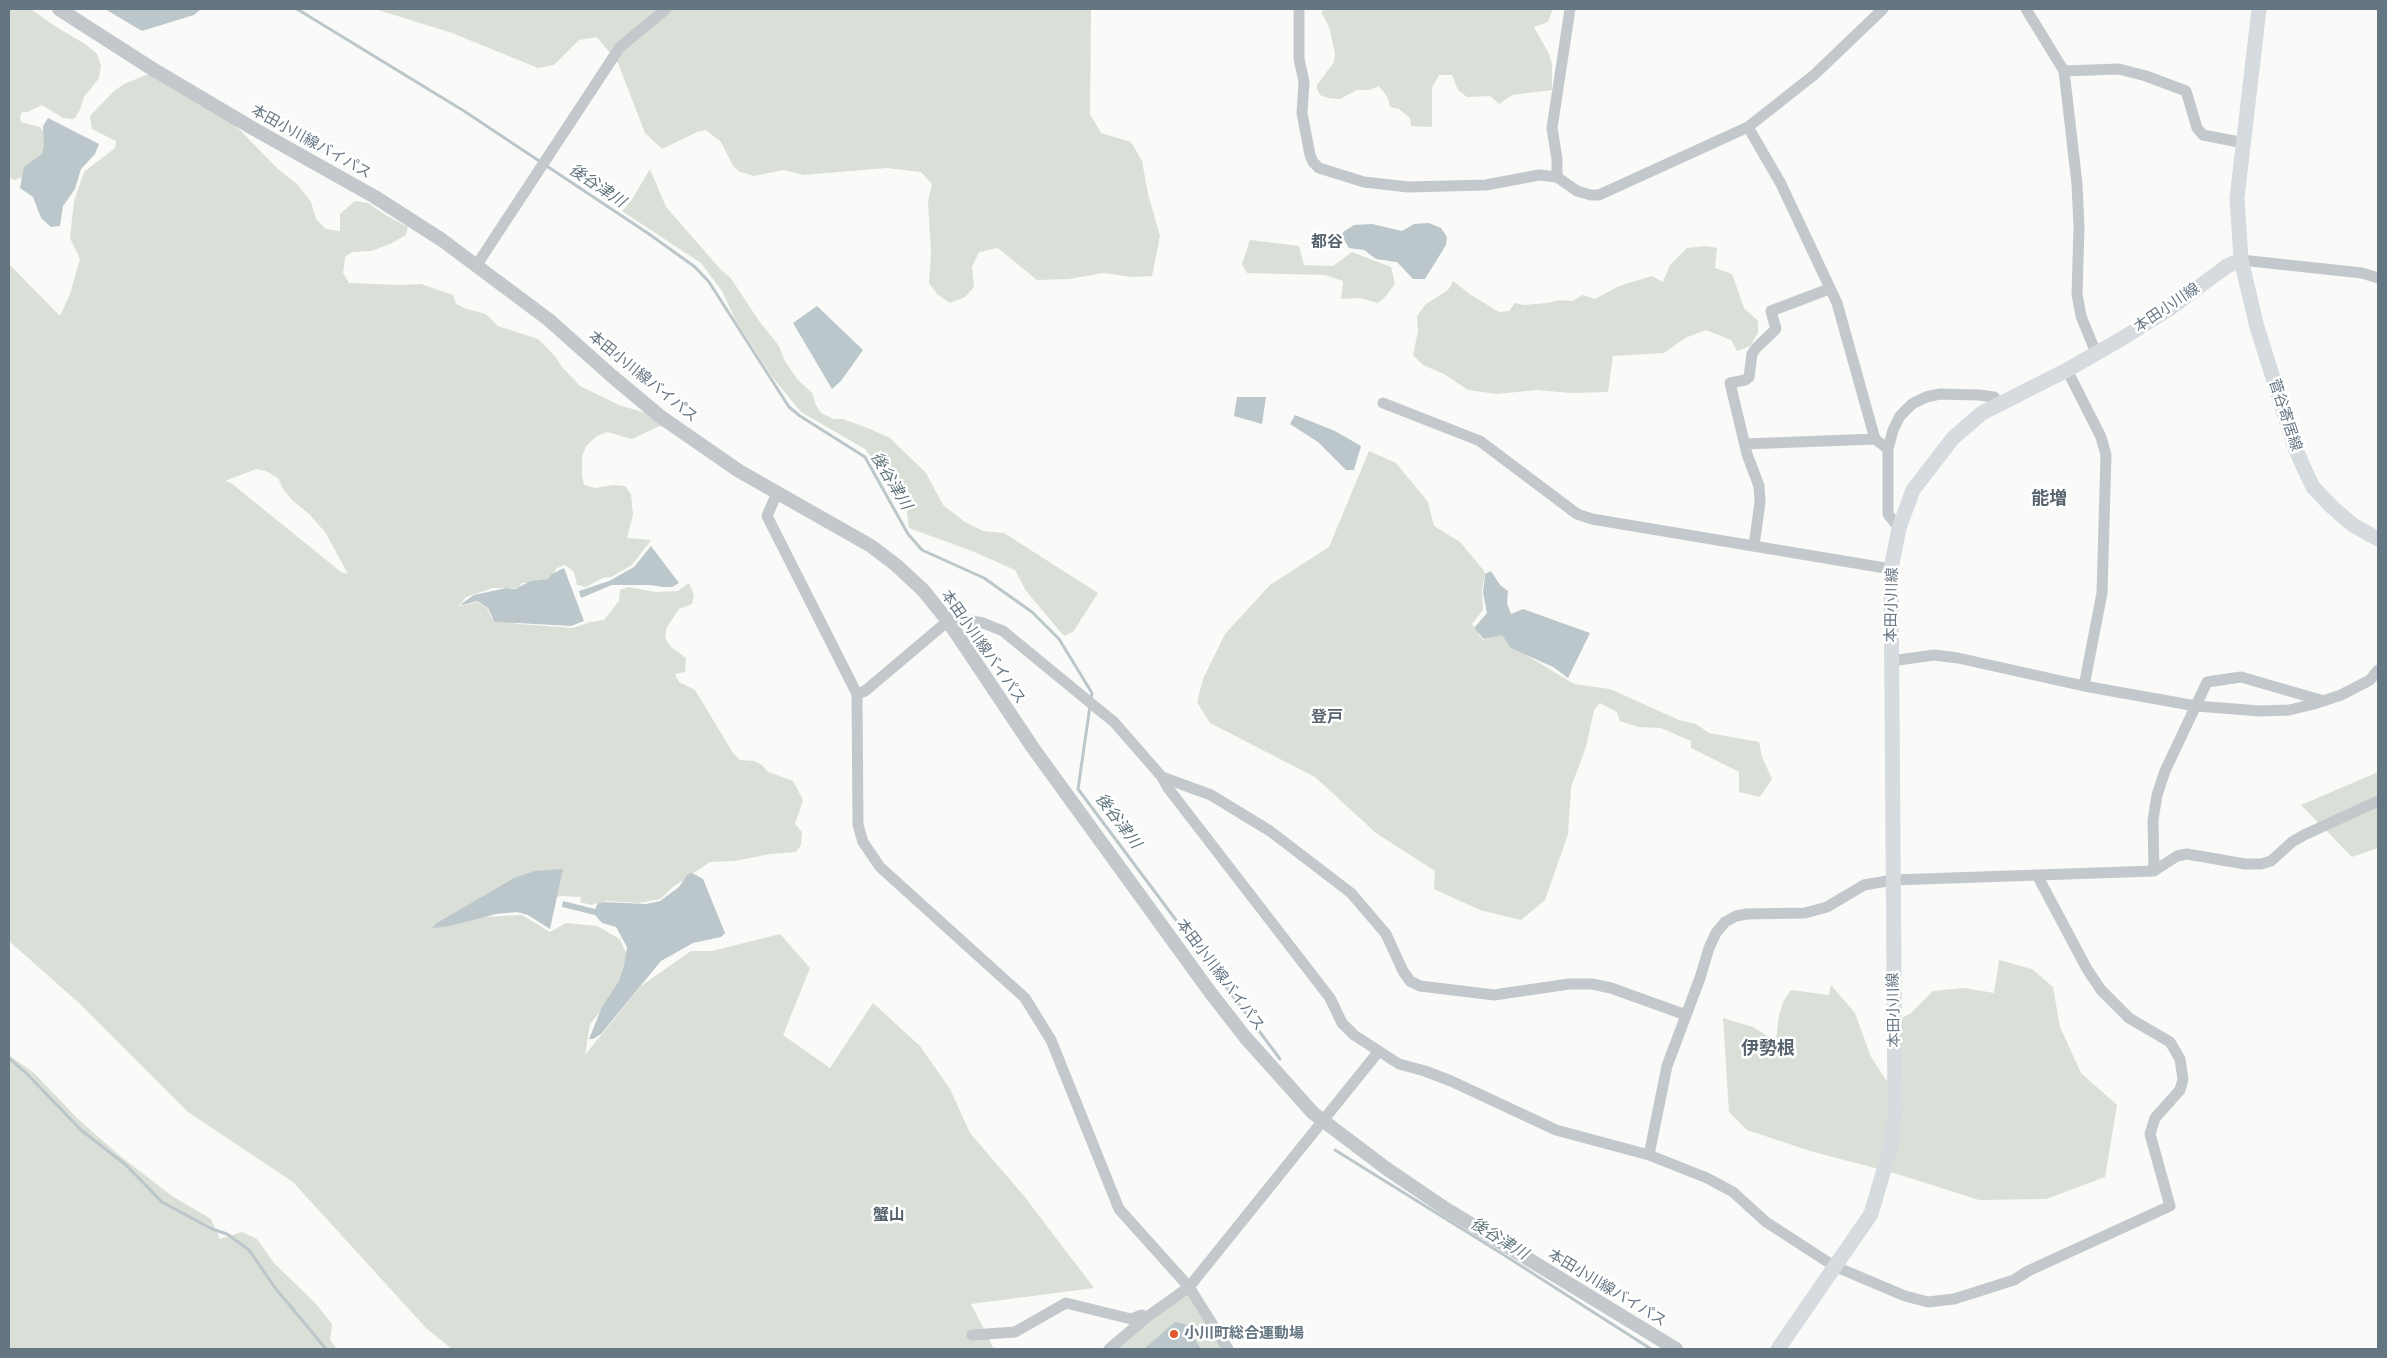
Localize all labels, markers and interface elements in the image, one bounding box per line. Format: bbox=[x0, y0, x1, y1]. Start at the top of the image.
street label: 本田小川線バイパス bbox=[248, 101, 374, 183]
water label: 後谷津川 bbox=[565, 160, 629, 212]
district label: 都谷 bbox=[1311, 232, 1343, 252]
street label: 本田小川線 bbox=[2131, 280, 2203, 336]
street label: 本田小川線バイパス bbox=[585, 328, 701, 426]
street label: 菅谷寄居線 bbox=[2265, 377, 2305, 453]
water label: 後谷津川 bbox=[866, 449, 916, 513]
district label: 能増 bbox=[2031, 488, 2067, 510]
street label: 本田小川線 bbox=[1882, 567, 1902, 643]
street label: 本田小川線バイパス bbox=[937, 587, 1029, 707]
district label: 登戸 bbox=[1311, 707, 1343, 727]
water label: 後谷津川 bbox=[1091, 790, 1145, 852]
street label: 本田小川線バイパス bbox=[1172, 916, 1268, 1034]
street label: 本田小川線 bbox=[1884, 972, 1904, 1048]
district label: 伊勢根 bbox=[1741, 1038, 1795, 1060]
district label: 蟹山 bbox=[873, 1205, 905, 1225]
water label: 後谷津川 bbox=[1467, 1214, 1531, 1264]
street label: 本田小川線バイパス bbox=[1545, 1246, 1669, 1330]
place label: 小川町総合運動場 bbox=[1184, 1325, 1304, 1343]
marker: 小川町総合運動場 bbox=[1168, 1328, 1180, 1340]

